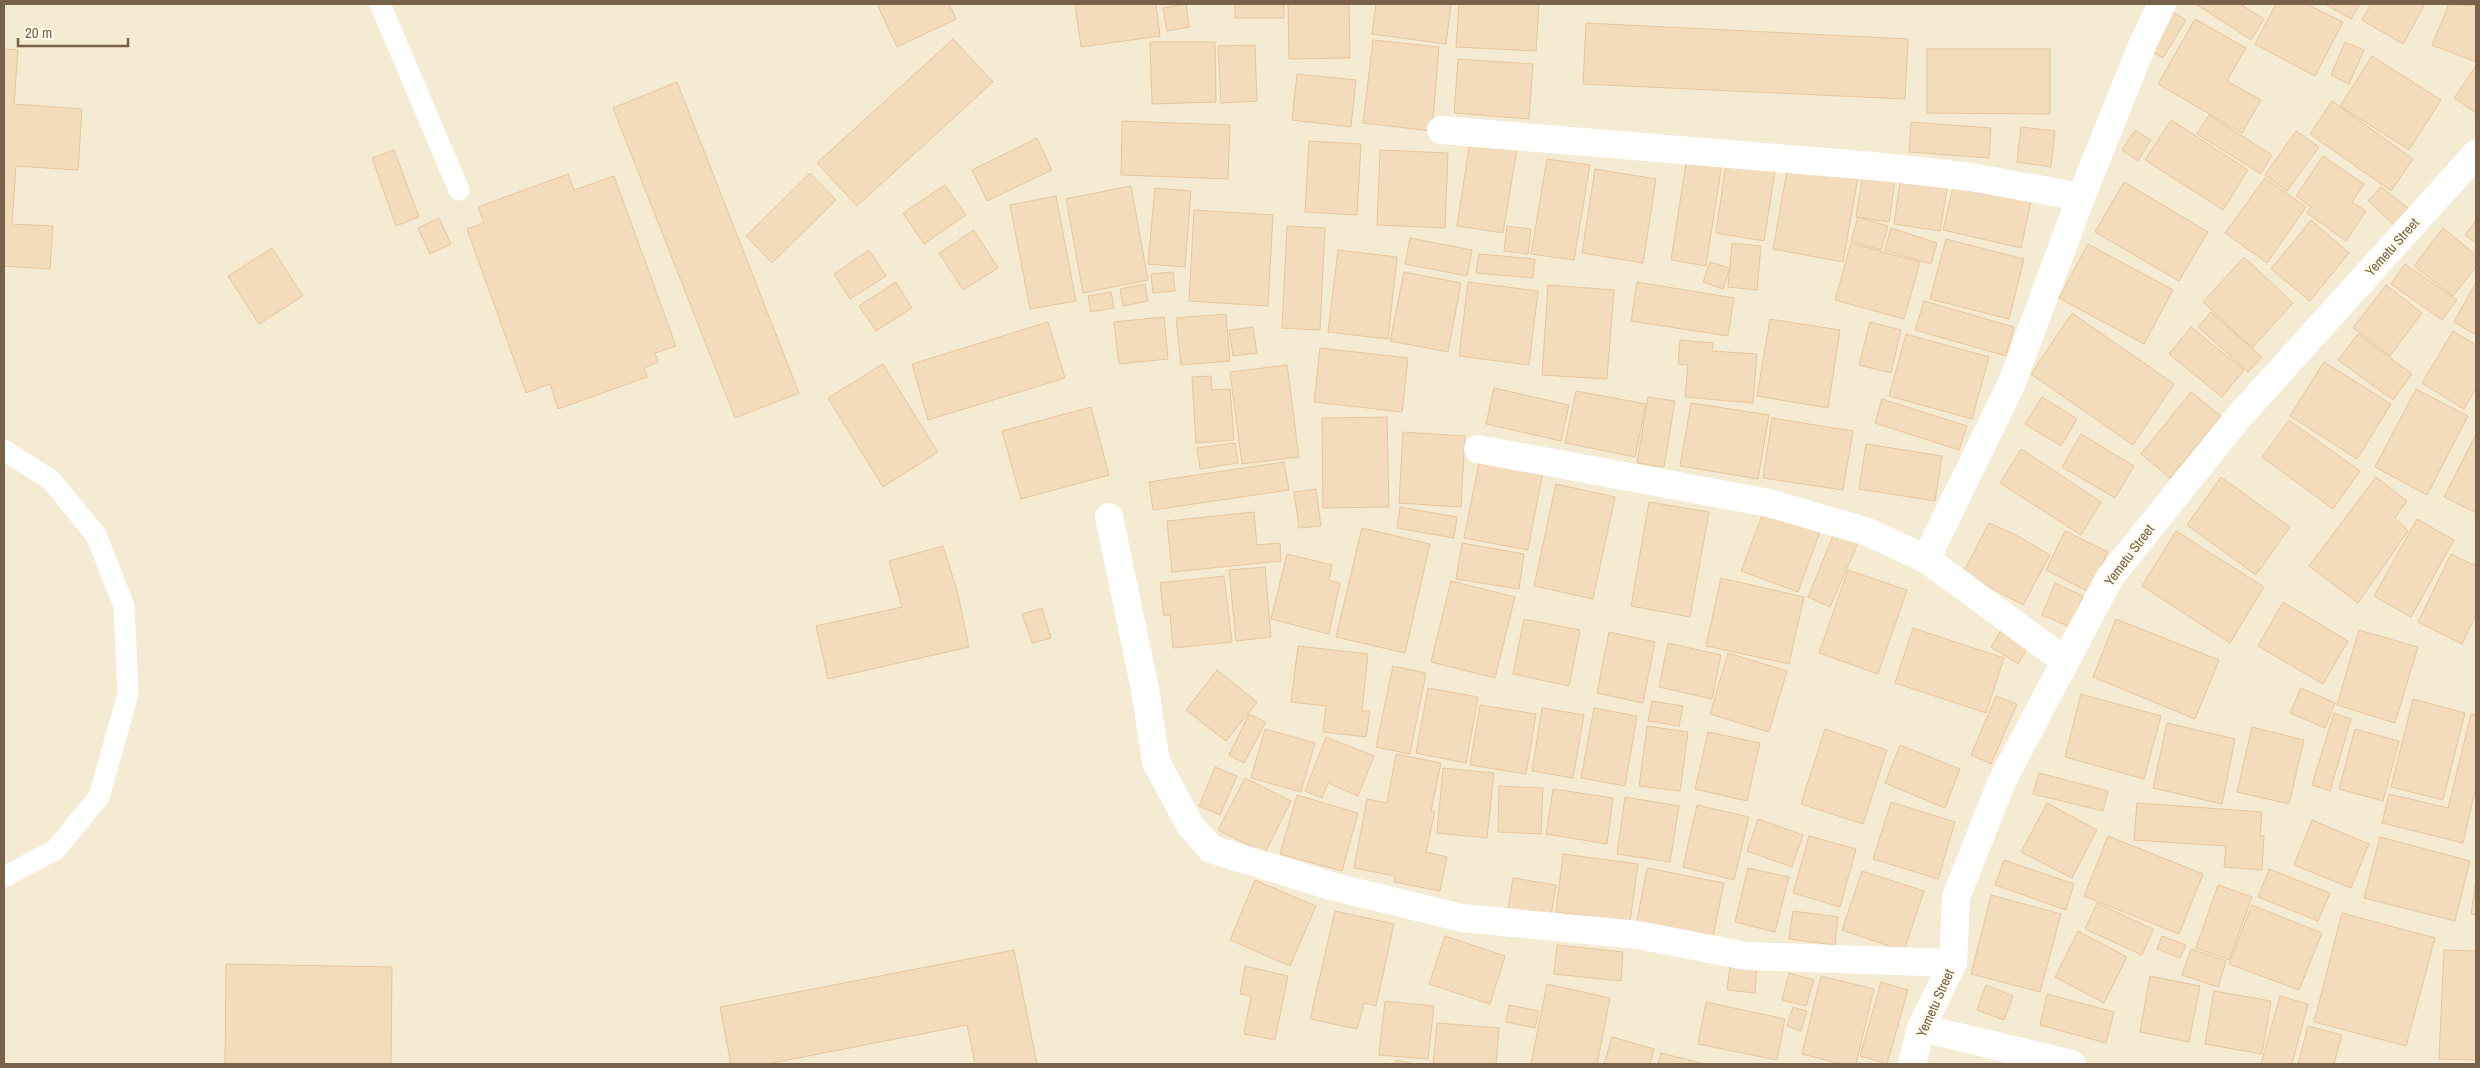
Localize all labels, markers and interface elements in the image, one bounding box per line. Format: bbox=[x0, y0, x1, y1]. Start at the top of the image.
scale bar bbox=[18, 15, 128, 47]
text: 20 m bbox=[25, 22, 52, 43]
street label: Yemetu Street bbox=[2361, 214, 2423, 280]
street label: Yemetu Street bbox=[2100, 521, 2158, 589]
street label: Yemetu Street bbox=[1912, 966, 1958, 1040]

